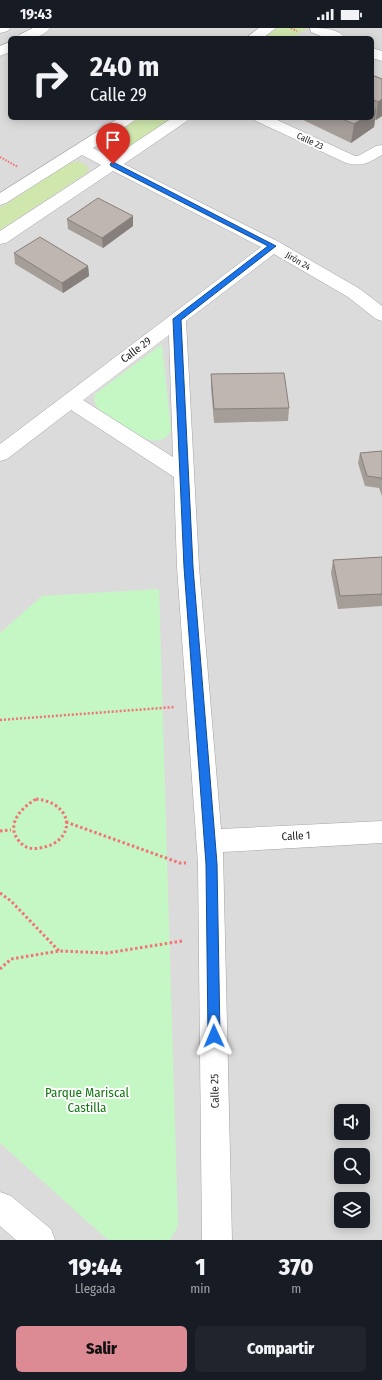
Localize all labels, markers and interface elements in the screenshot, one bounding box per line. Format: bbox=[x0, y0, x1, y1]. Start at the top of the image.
text: 19:43 bbox=[20, 5, 52, 23]
text: 240 m bbox=[90, 50, 159, 83]
icon: right bbox=[24, 52, 76, 104]
text: Calle 29 bbox=[90, 84, 147, 106]
pin bbox=[96, 123, 130, 164]
icon: arrive bbox=[102, 129, 124, 151]
street label: Calle 23 bbox=[295, 131, 325, 151]
street label: Jirón 24 bbox=[284, 250, 313, 272]
street label: Calle 29 bbox=[118, 334, 154, 366]
street label: Calle 1 bbox=[281, 829, 311, 843]
position arrow bbox=[193, 1015, 235, 1057]
street label: Calle 25 bbox=[208, 1074, 222, 1108]
park label: Parque Mariscal Castilla bbox=[45, 1085, 130, 1115]
map controls bbox=[334, 1104, 370, 1228]
button: sound bbox=[334, 1104, 370, 1140]
button: search bbox=[334, 1148, 370, 1184]
button: layers bbox=[334, 1192, 370, 1228]
text: 19:44 bbox=[68, 1253, 122, 1281]
text: 1 bbox=[195, 1253, 206, 1281]
text: 370 bbox=[279, 1253, 314, 1281]
text: Llegada bbox=[75, 1281, 116, 1296]
text: min bbox=[190, 1281, 210, 1296]
text: m bbox=[291, 1281, 301, 1296]
button: Salir bbox=[16, 1326, 187, 1372]
button: Compartir bbox=[195, 1326, 366, 1372]

